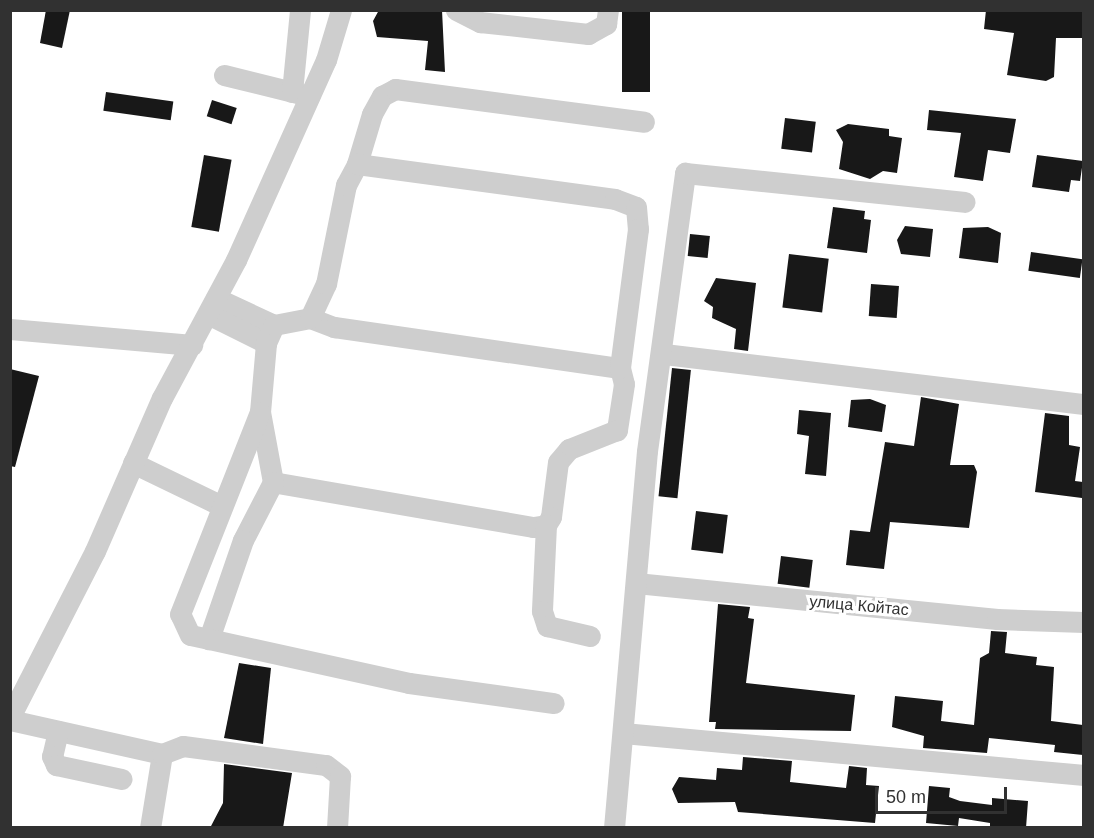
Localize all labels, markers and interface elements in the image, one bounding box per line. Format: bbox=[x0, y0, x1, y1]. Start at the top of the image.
street label: улица Койтас bbox=[809, 592, 909, 620]
scale bar bbox=[878, 775, 1010, 813]
text: 50 m bbox=[886, 787, 926, 807]

